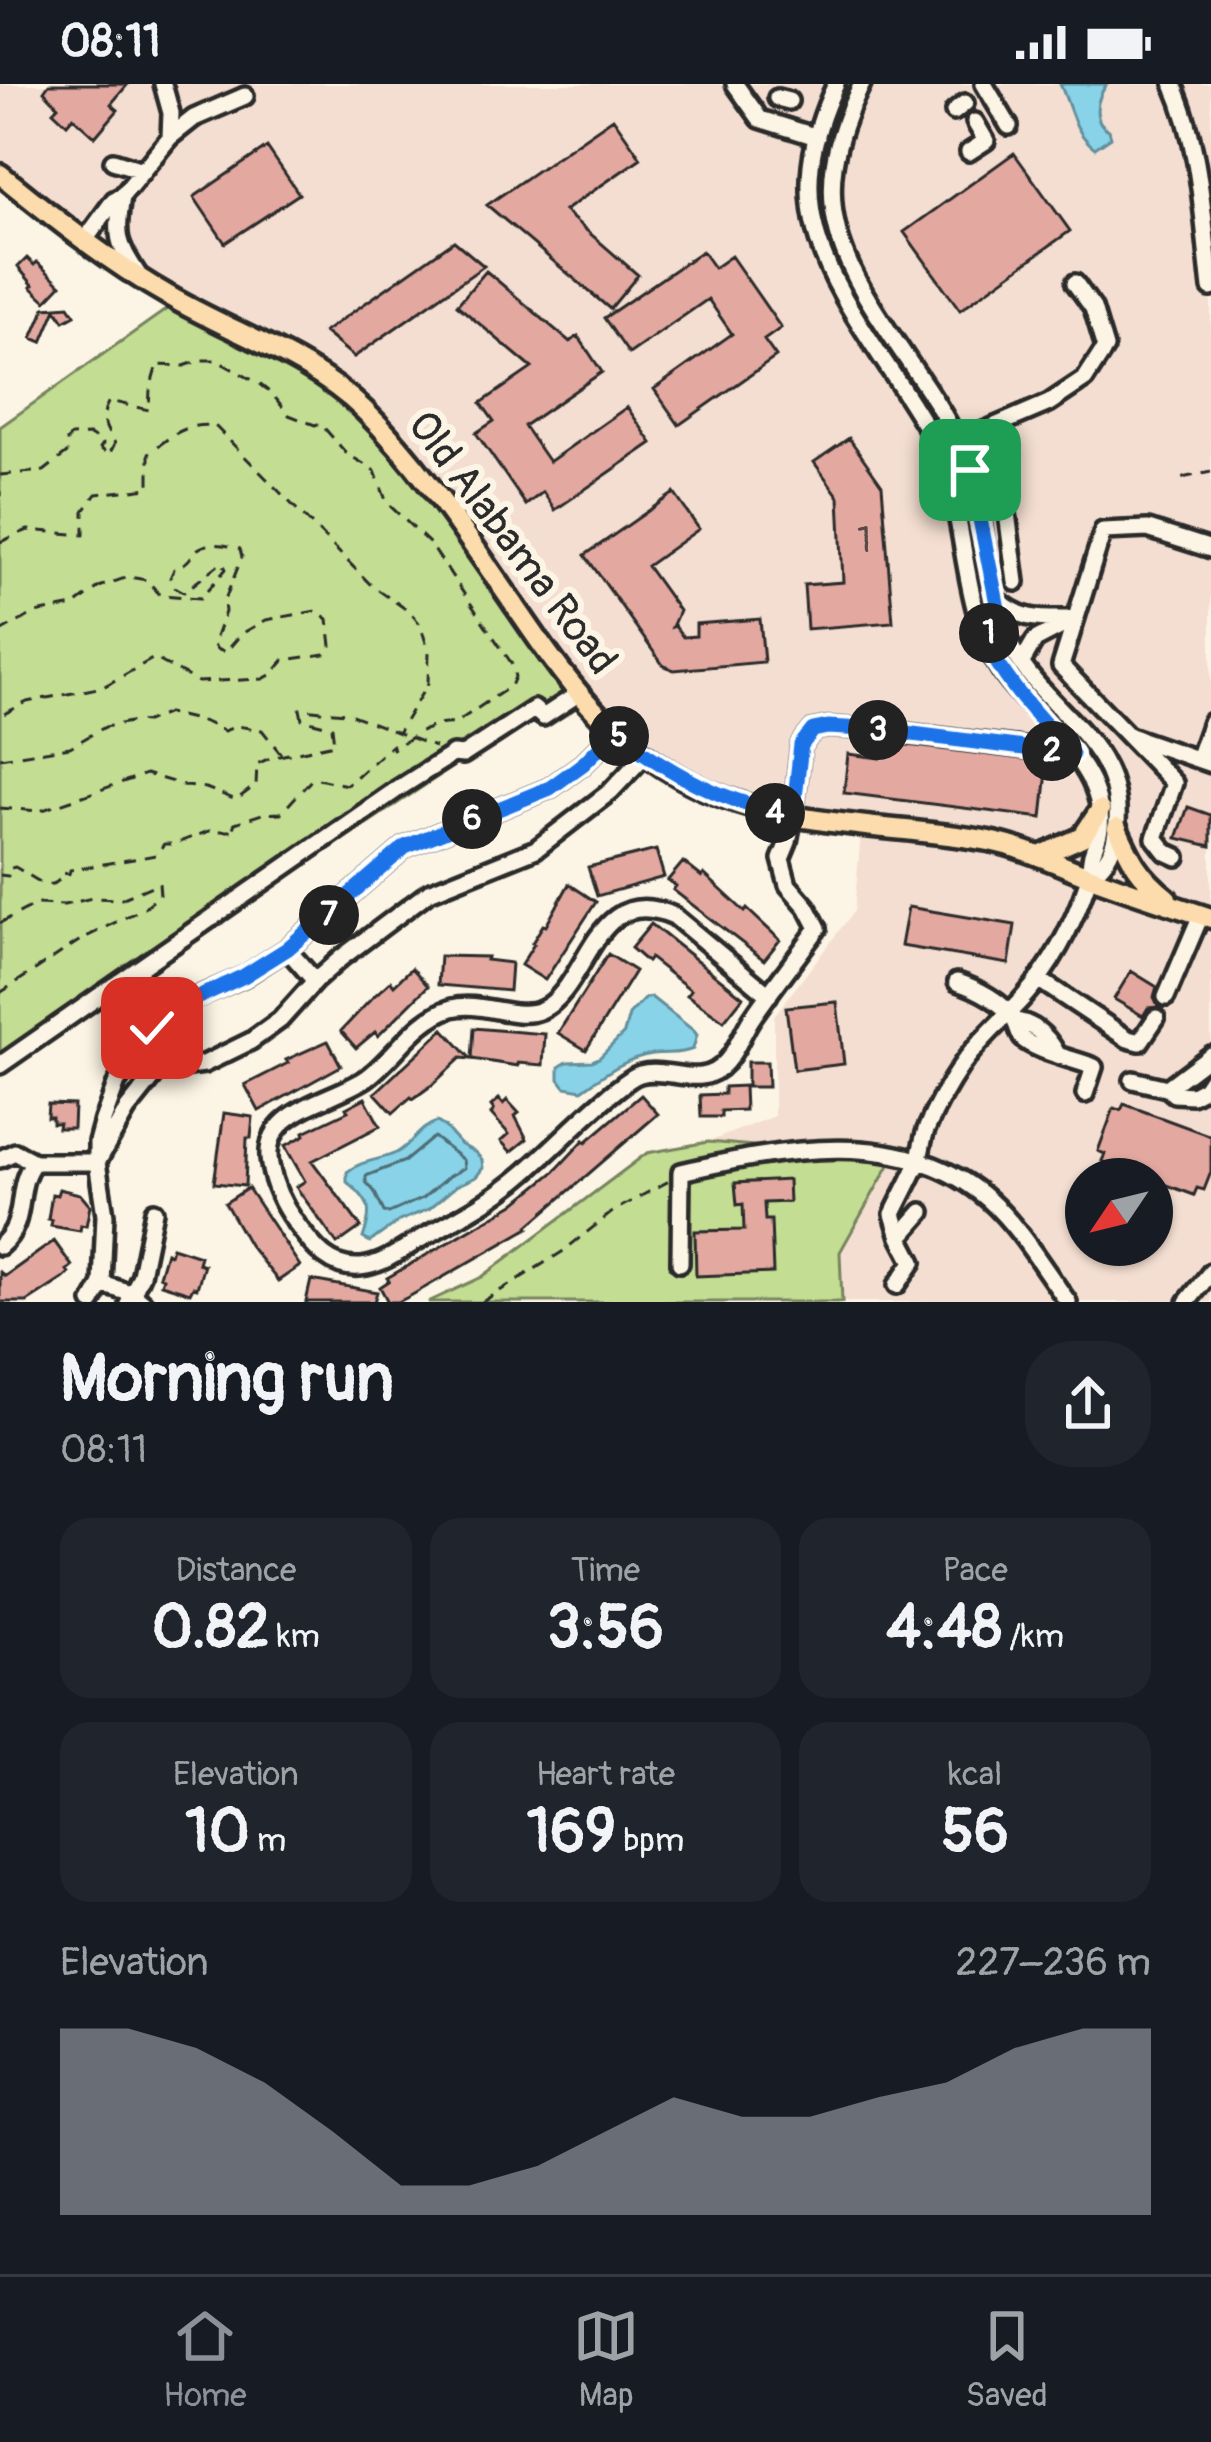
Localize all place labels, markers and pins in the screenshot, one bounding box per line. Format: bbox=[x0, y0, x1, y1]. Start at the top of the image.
pin bbox=[919, 419, 1021, 521]
pin: 1 bbox=[959, 603, 1019, 663]
pin: 3 bbox=[848, 700, 908, 760]
pin: 5 bbox=[589, 706, 649, 766]
pin: 2 bbox=[1022, 721, 1082, 781]
pin: 4 bbox=[745, 783, 805, 843]
pin: 6 bbox=[442, 789, 502, 849]
pin: 7 bbox=[299, 885, 359, 945]
pin bbox=[101, 977, 203, 1079]

